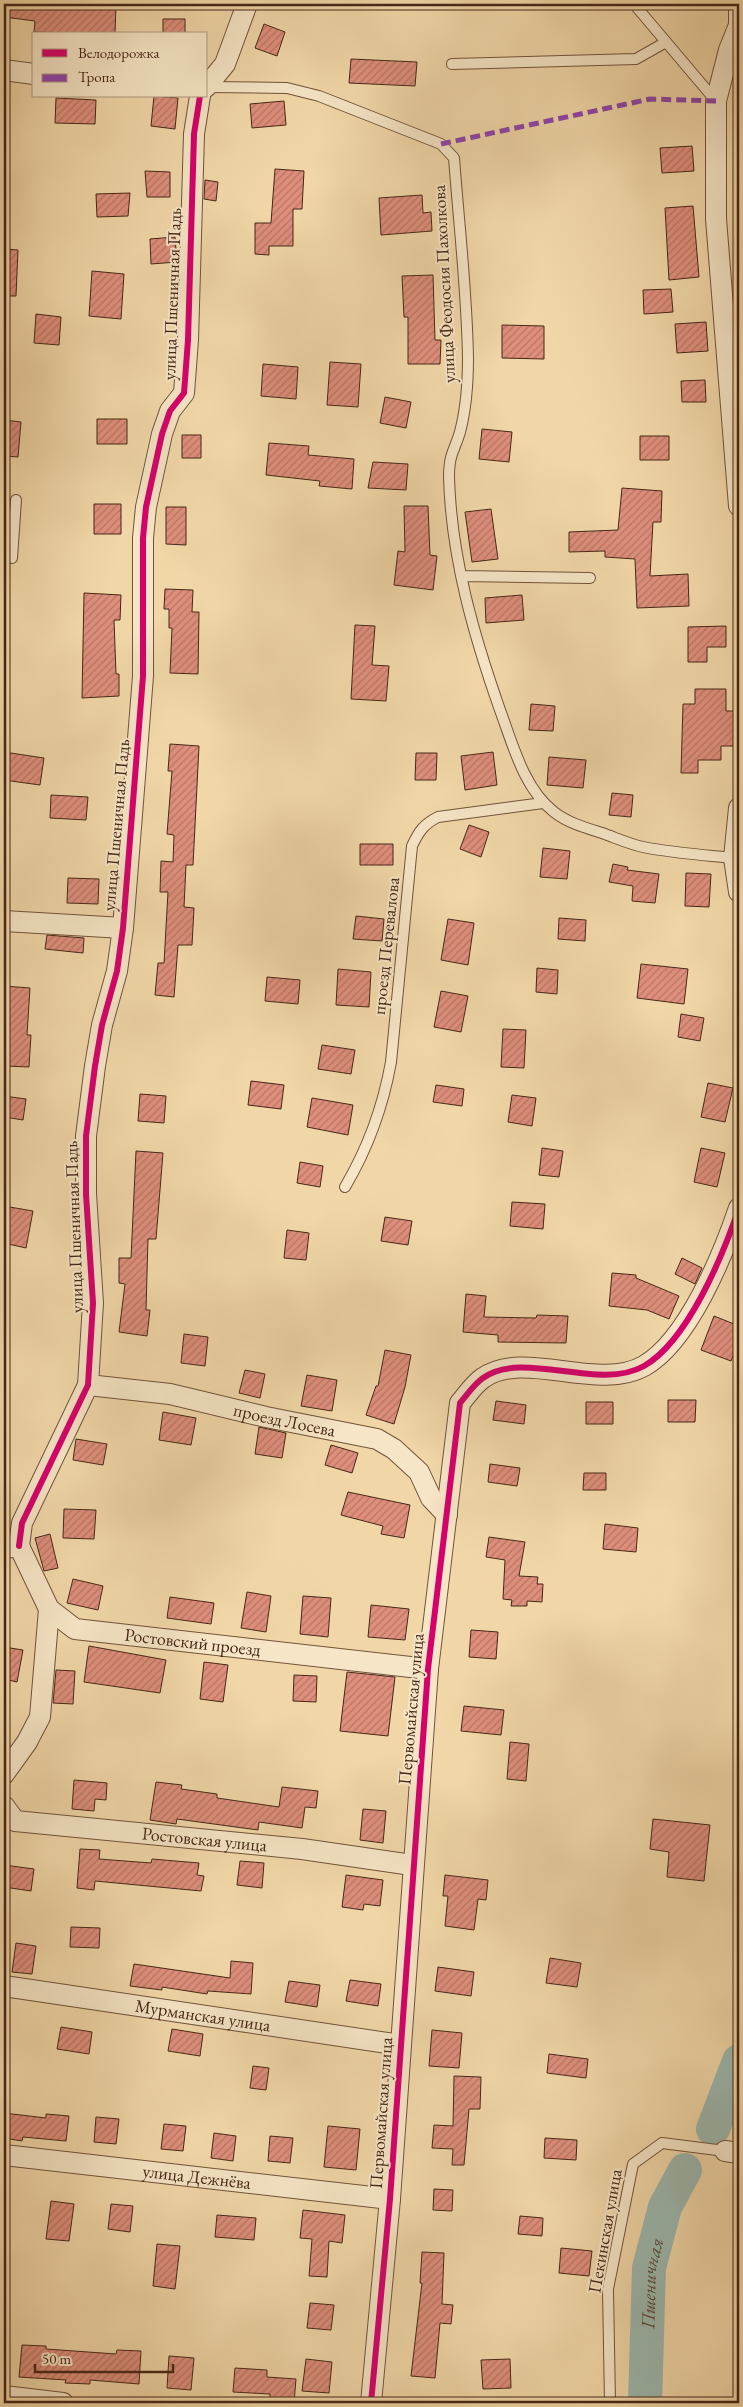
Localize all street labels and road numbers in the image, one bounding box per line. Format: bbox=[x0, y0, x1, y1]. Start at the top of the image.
street label: улица Феодосия Пахолкова bbox=[427, 184, 460, 384]
street label: улица Пшеничная Падь bbox=[157, 207, 186, 381]
street label: улица Пшеничная Падь bbox=[97, 738, 134, 912]
street label: проезд Перевалова bbox=[367, 875, 404, 1016]
street label: улица Пшеничная Падь bbox=[59, 1140, 88, 1314]
street label: проезд Лосева bbox=[231, 1398, 338, 1442]
street label: Ростовский проезд bbox=[123, 1623, 262, 1661]
street label: Первомайская улица bbox=[392, 1632, 429, 1786]
street label: Ростовская улица bbox=[141, 1821, 269, 1857]
street label: Мурманская улица bbox=[134, 1994, 273, 2037]
street label: Первомайская улица bbox=[364, 2036, 397, 2189]
street label: улица Дежнёва bbox=[141, 2159, 253, 2194]
street label: Пекинская улица bbox=[582, 2166, 627, 2295]

